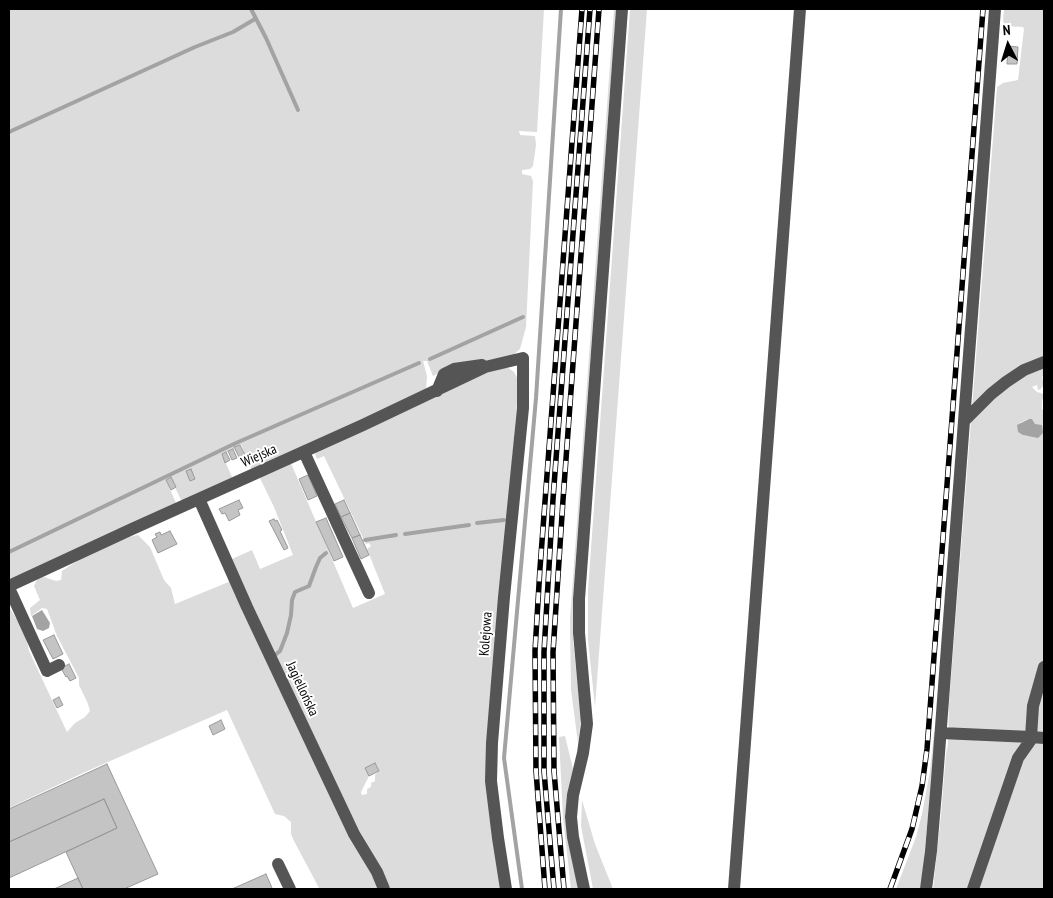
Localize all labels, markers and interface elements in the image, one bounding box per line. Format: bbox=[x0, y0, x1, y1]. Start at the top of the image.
north arrow bbox=[983, 20, 1033, 70]
text: N bbox=[1002, 21, 1011, 39]
street label: Wiejska bbox=[239, 441, 279, 471]
street label: Kolejowa bbox=[476, 611, 496, 657]
street label: Jagiellońska bbox=[282, 659, 322, 719]

